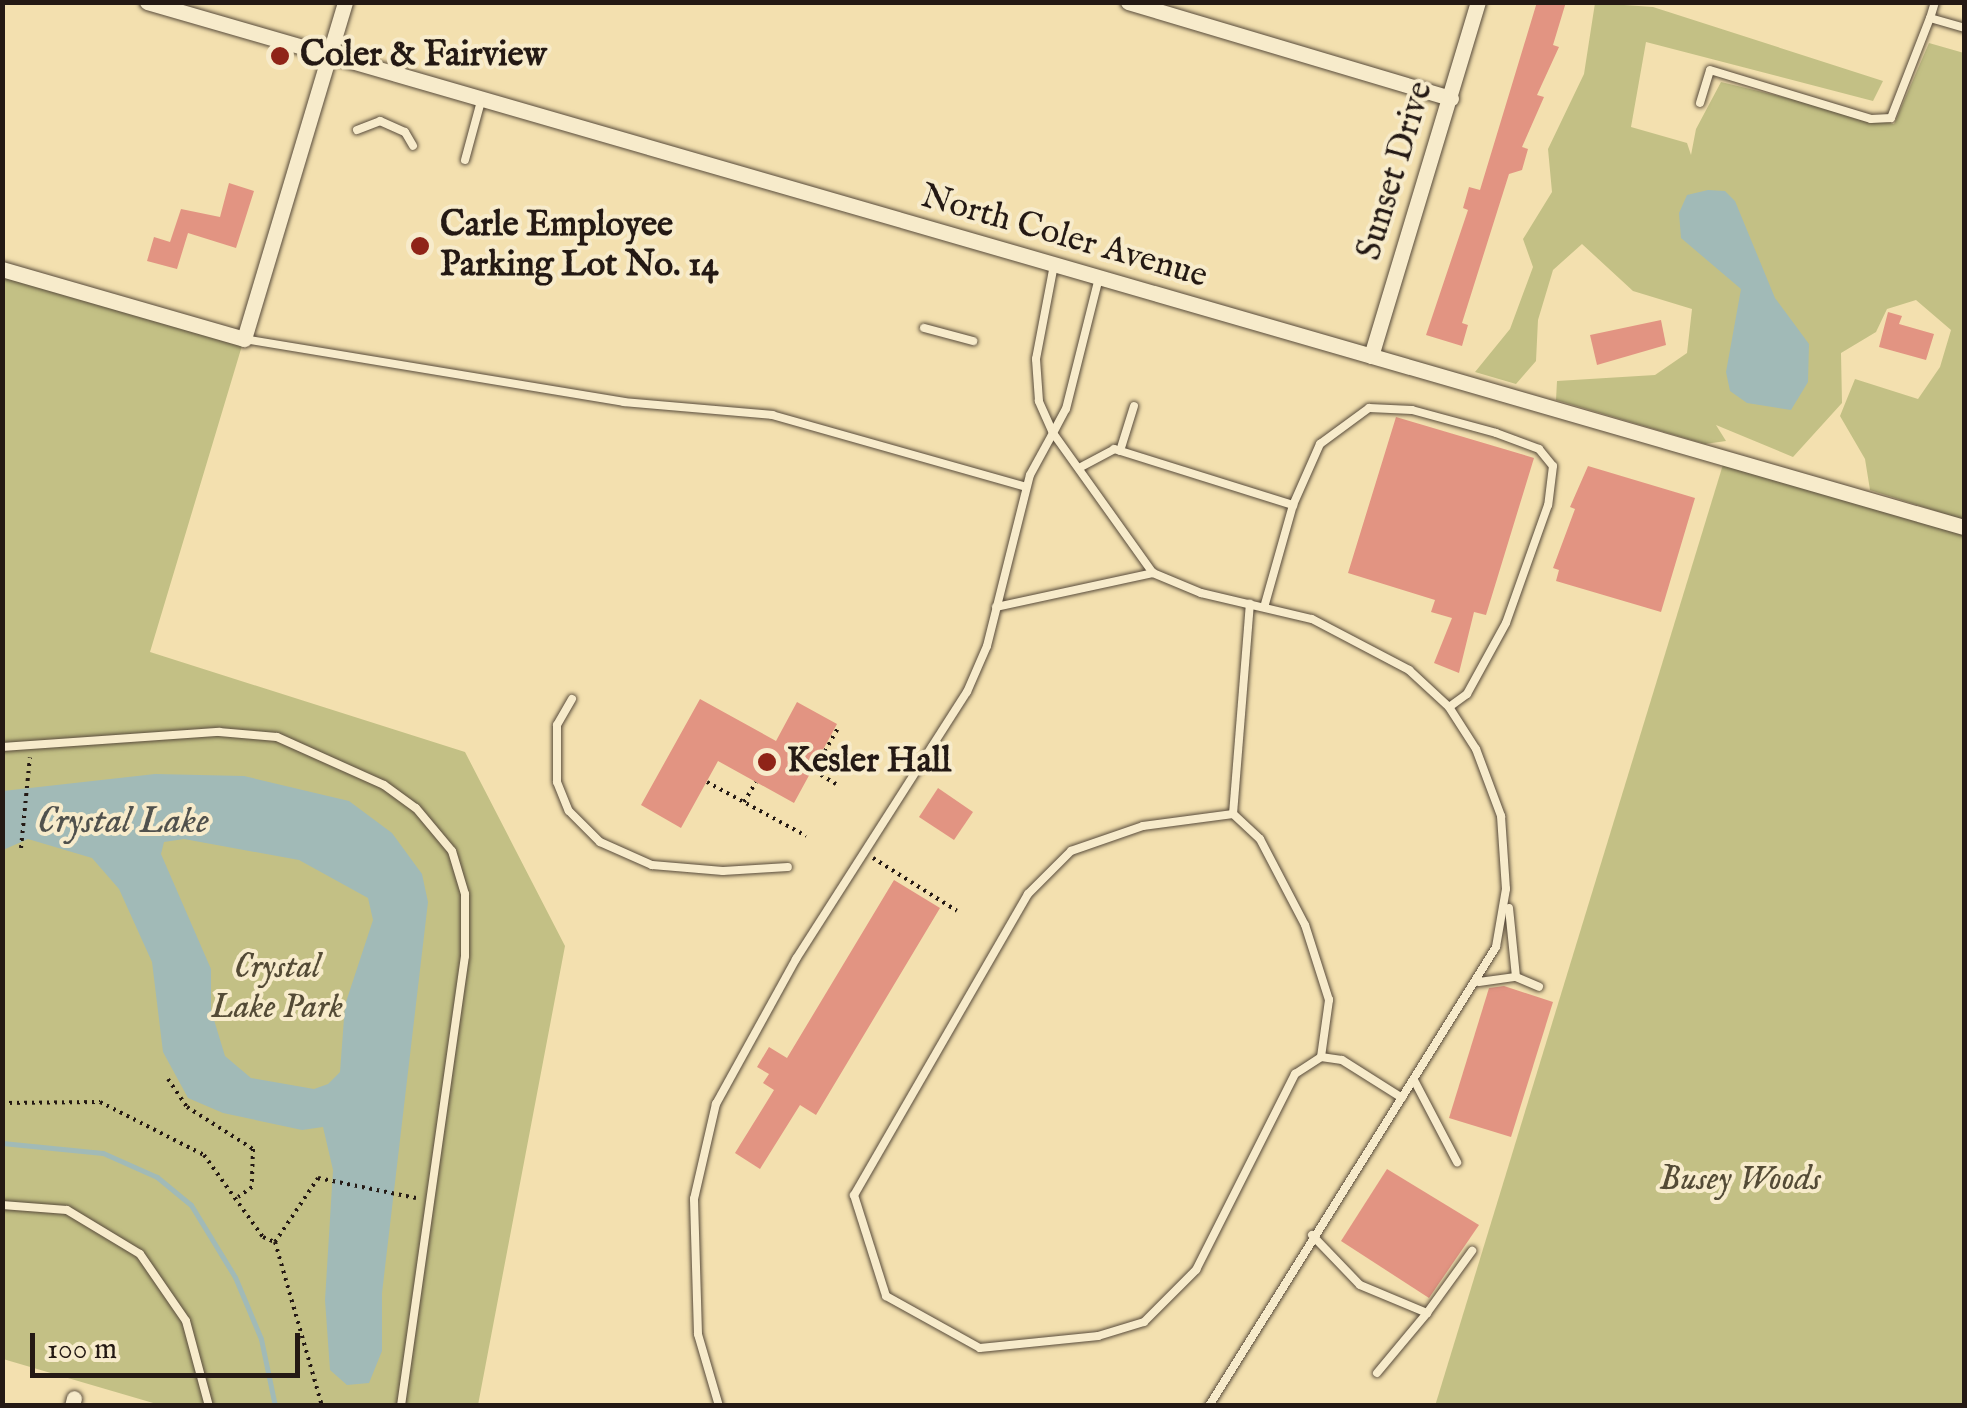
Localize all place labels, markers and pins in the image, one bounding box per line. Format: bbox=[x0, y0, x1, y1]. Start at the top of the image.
place label: Coler & Fairview bbox=[300, 35, 547, 77]
marker: Coler & Fairview bbox=[269, 45, 291, 67]
place label: Carle Employee Parking Lot No. 14 bbox=[440, 205, 718, 287]
marker: Carle Employee Parking Lot No. 14 bbox=[409, 235, 431, 257]
place label: Kesler Hall bbox=[787, 741, 951, 783]
marker: Kesler Hall bbox=[756, 751, 778, 773]

